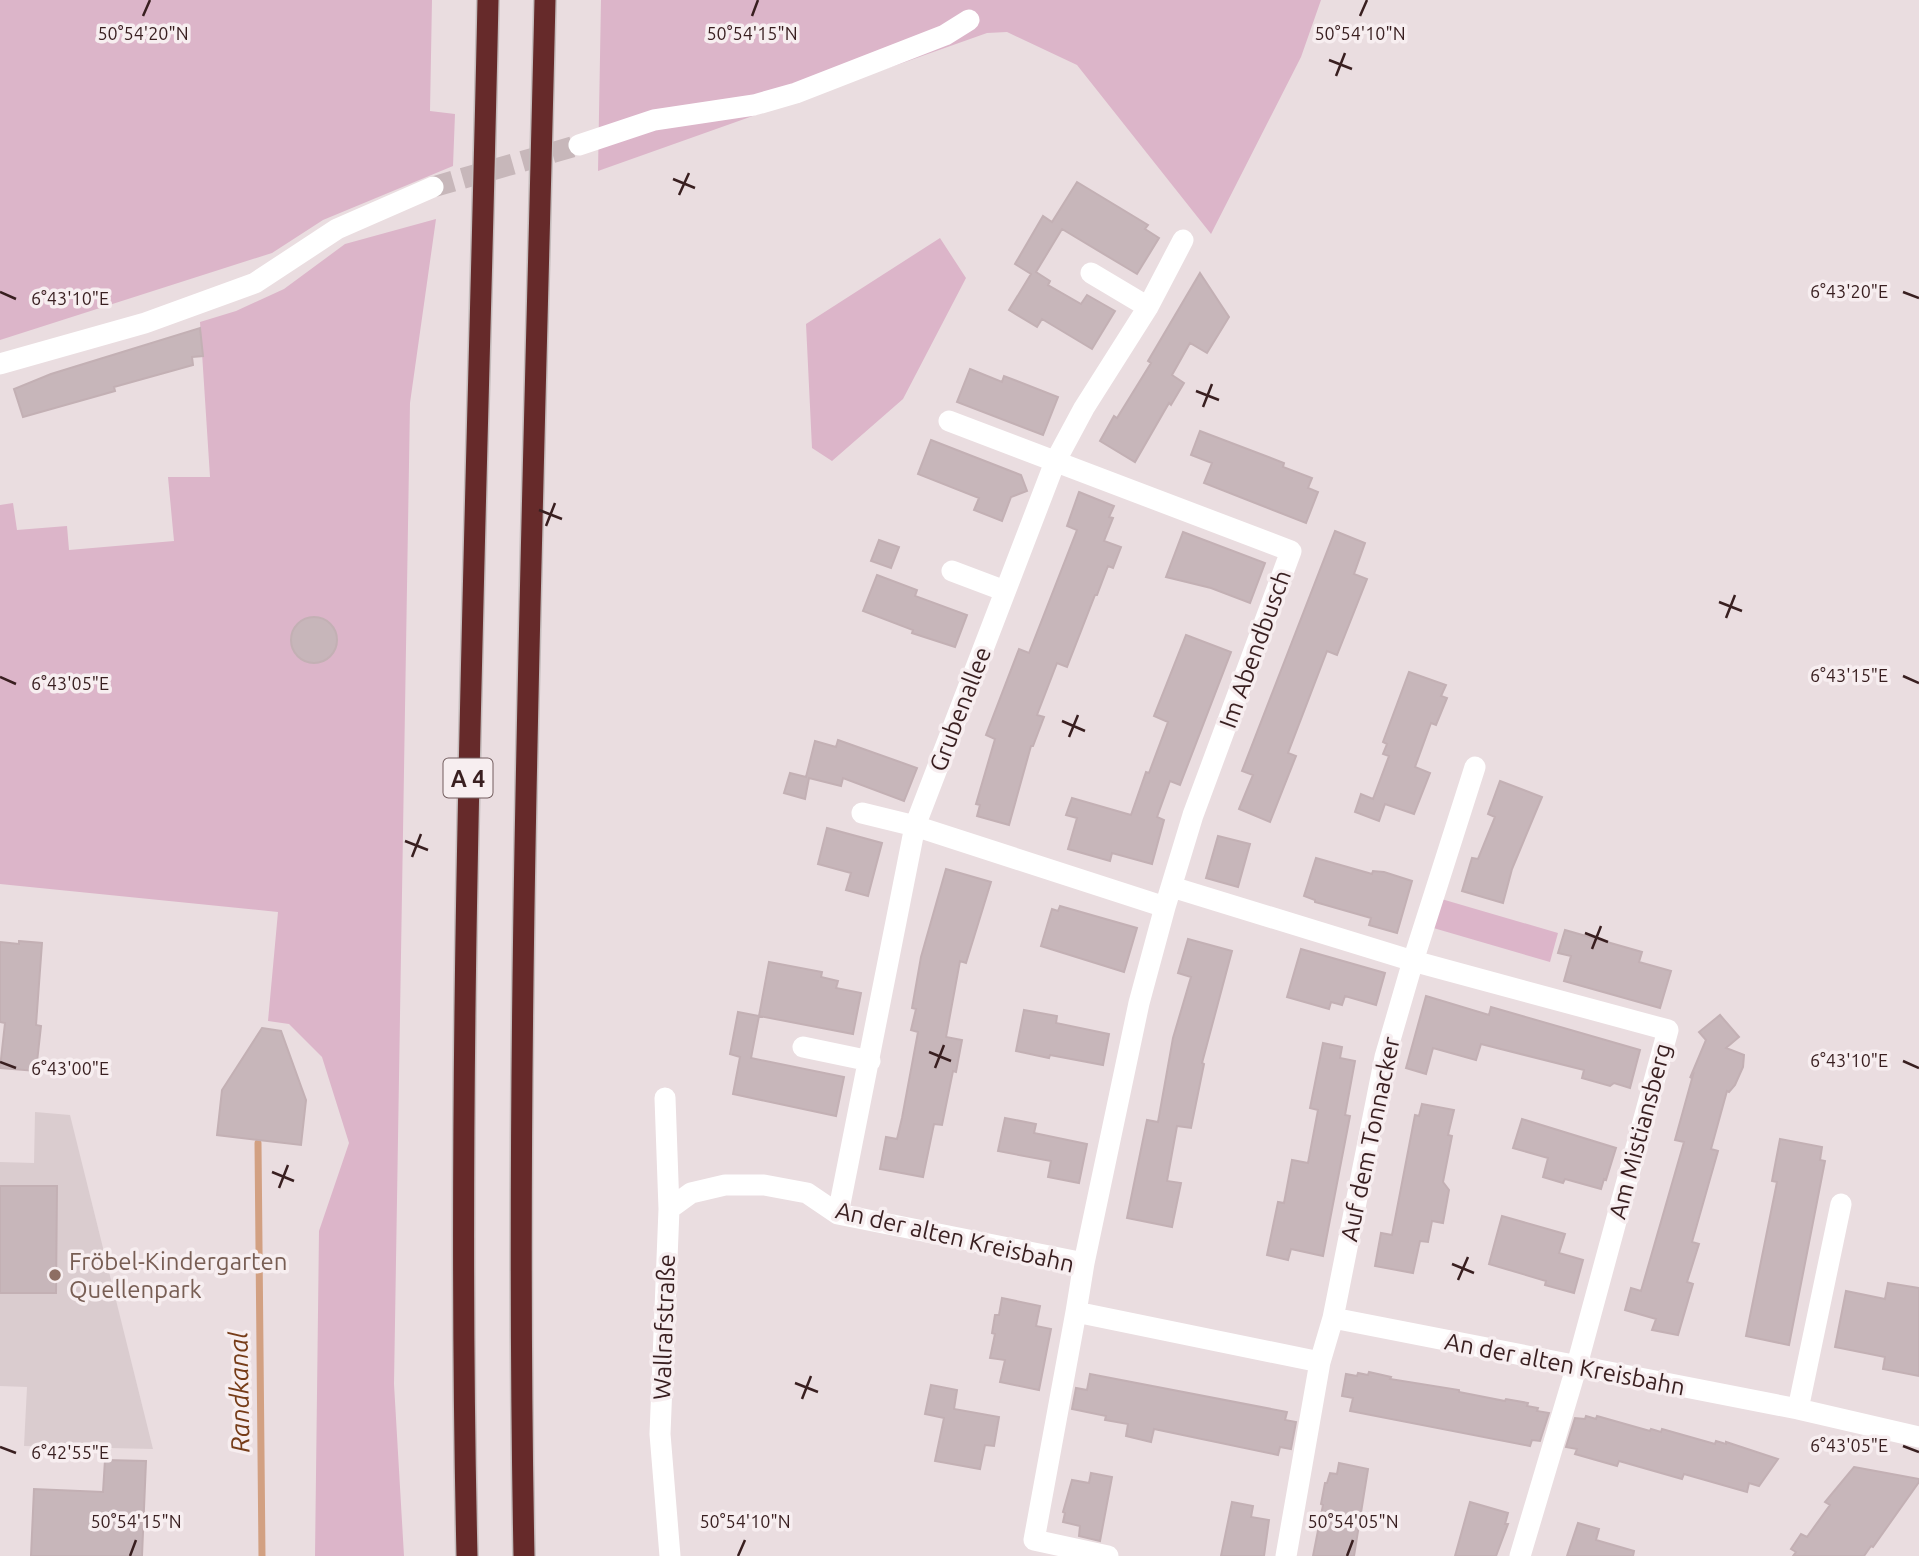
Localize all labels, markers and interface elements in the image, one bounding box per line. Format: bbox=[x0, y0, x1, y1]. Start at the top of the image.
text: 50°54'20"N bbox=[97, 23, 189, 43]
text: 50°54'15"N bbox=[706, 23, 798, 43]
text: 50°54'10"N bbox=[1314, 23, 1406, 43]
text: 6°43'20"E bbox=[1810, 281, 1888, 301]
text: 6°43'10"E bbox=[31, 288, 109, 308]
street label: Im Abendbusch bbox=[1214, 566, 1296, 732]
street label: Grubenallee bbox=[924, 643, 996, 775]
text: 6°43'15"E bbox=[1810, 665, 1888, 685]
text: 6°43'05"E bbox=[31, 673, 109, 693]
road number: A 4 bbox=[444, 758, 492, 798]
street label: Auf dem Tonnacker bbox=[1335, 1034, 1405, 1244]
street label: Am Mistiansberg bbox=[1604, 1040, 1676, 1222]
text: 6°43'10"E bbox=[1810, 1050, 1888, 1070]
text: 6°43'00"E bbox=[31, 1058, 109, 1078]
street label: An der alten Kreisbahn bbox=[833, 1196, 1077, 1278]
place label: Fröbel-Kindergarten Quellenpark bbox=[69, 1248, 287, 1303]
street label: Wallrafstraße bbox=[648, 1253, 680, 1401]
marker: Fröbel-Kindergarten Quellenpark bbox=[47, 1267, 63, 1283]
street label: An der alten Kreisbahn bbox=[1443, 1327, 1687, 1401]
water label: Randkanal bbox=[223, 1331, 255, 1453]
text: 6°43'05"E bbox=[1810, 1435, 1888, 1455]
text: 6°42'55"E bbox=[31, 1442, 109, 1462]
text: 50°54'15"N bbox=[90, 1511, 182, 1531]
text: 50°54'10"N bbox=[699, 1511, 791, 1531]
text: 50°54'05"N bbox=[1307, 1511, 1399, 1531]

